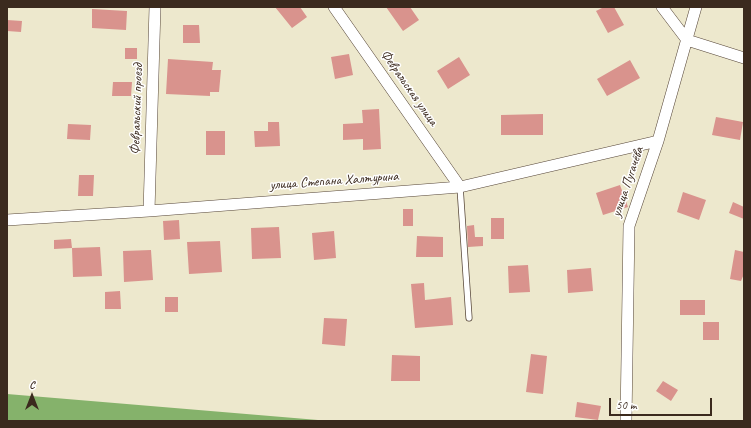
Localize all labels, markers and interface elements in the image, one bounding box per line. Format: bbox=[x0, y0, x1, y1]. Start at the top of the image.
street label: Февральская улица bbox=[377, 47, 441, 129]
street label: Февральский проезд bbox=[127, 63, 147, 155]
street label: улица Пугачёва bbox=[608, 145, 648, 219]
street label: улица Степана Халтурина bbox=[269, 168, 399, 194]
north arrow bbox=[12, 376, 52, 416]
text: С bbox=[29, 377, 35, 391]
scale bar bbox=[611, 390, 714, 416]
text: 50 m bbox=[616, 397, 636, 413]

